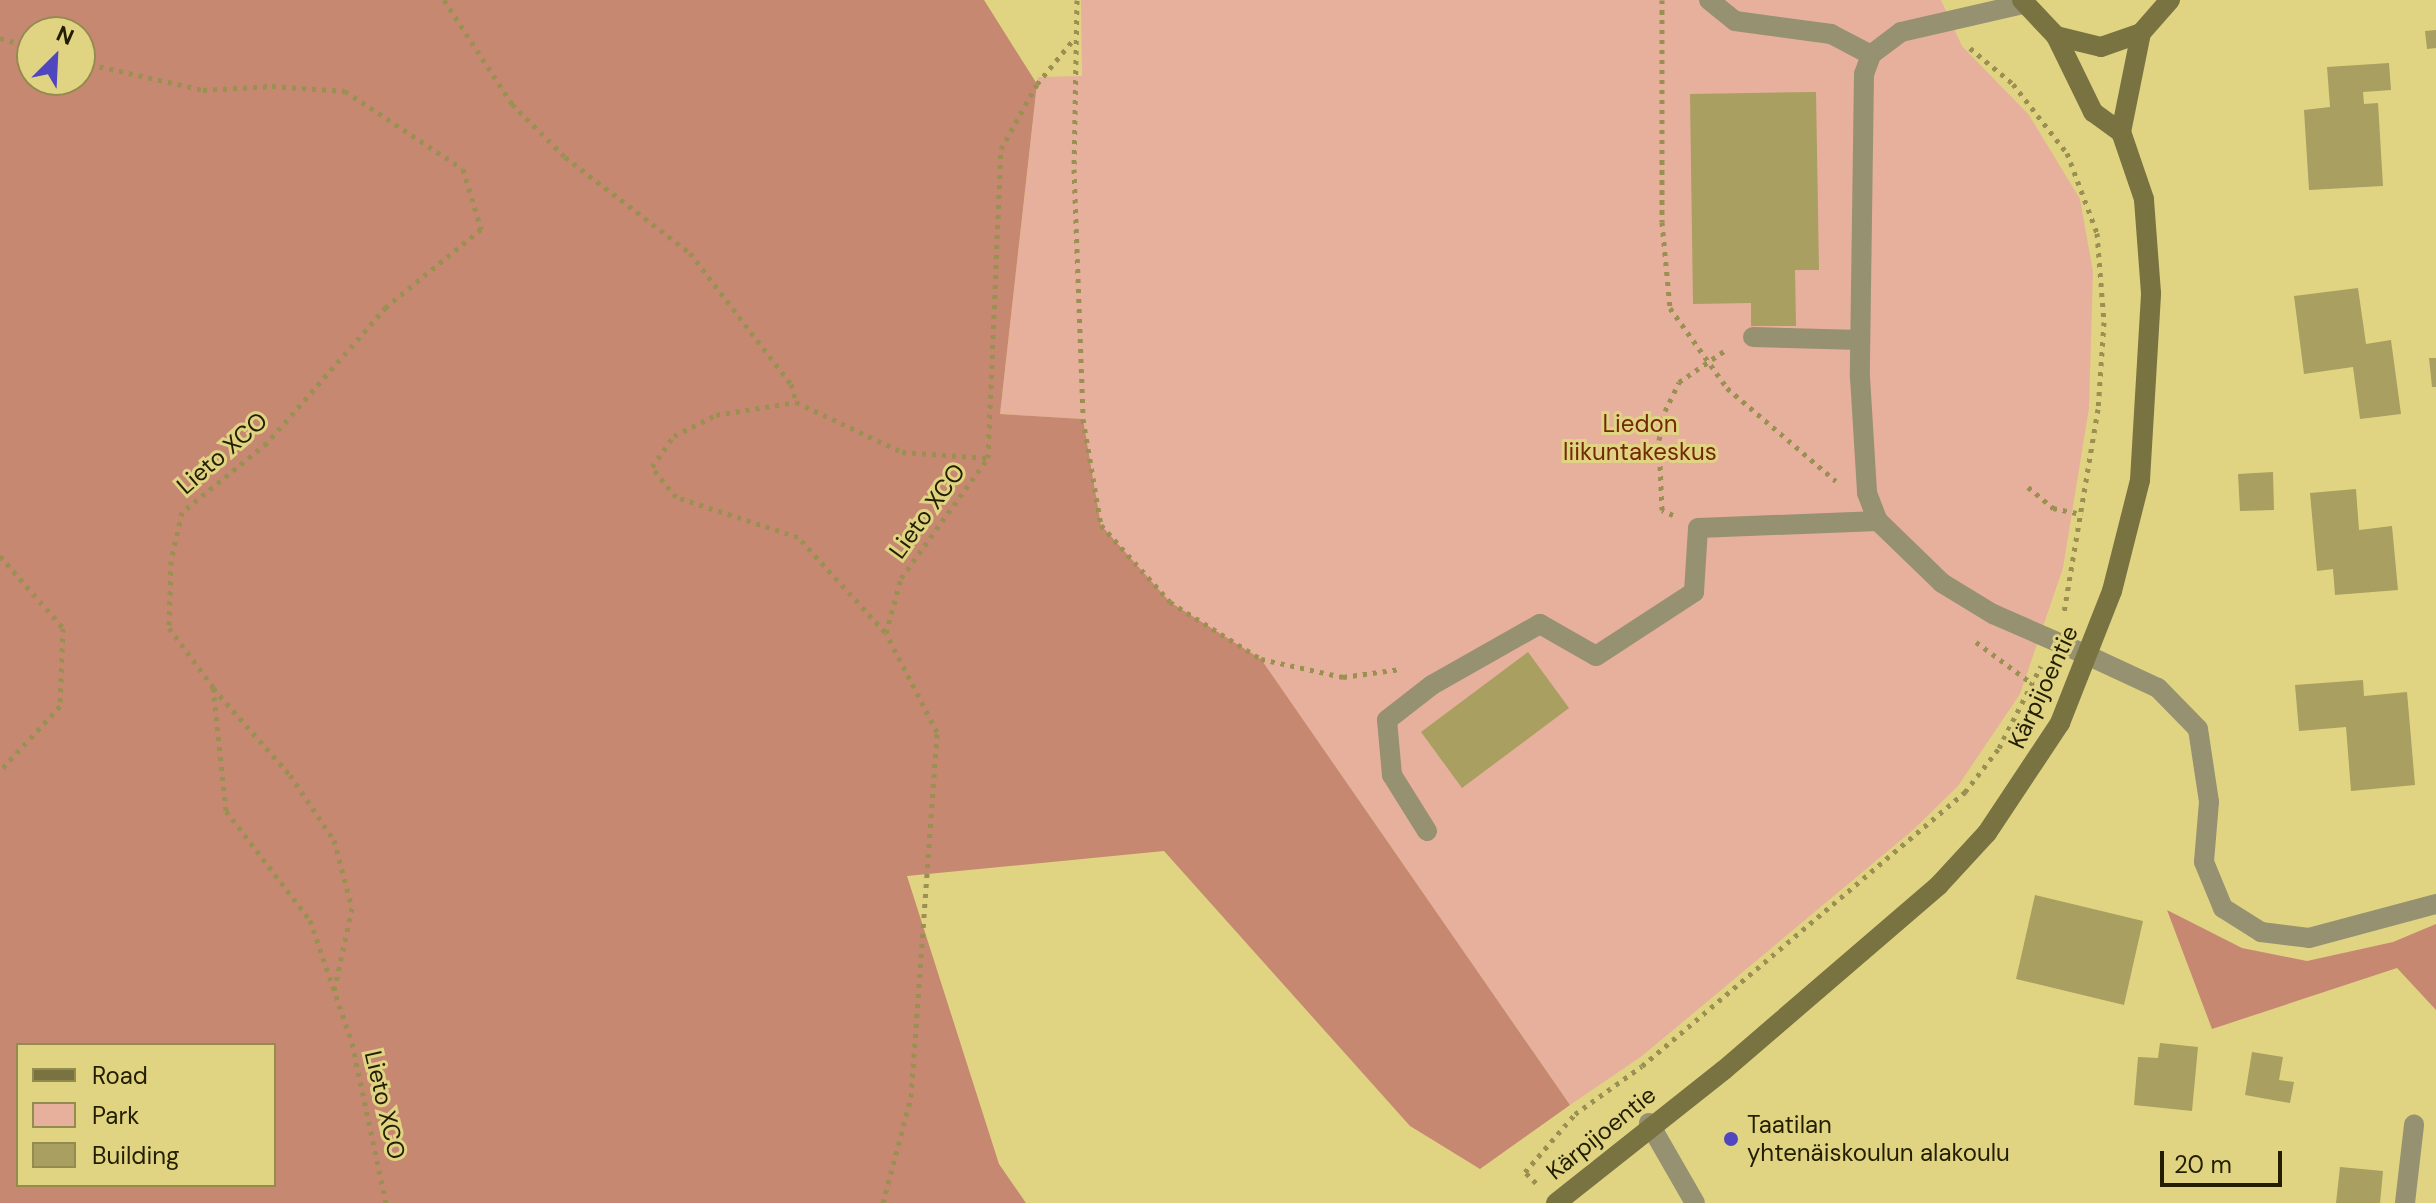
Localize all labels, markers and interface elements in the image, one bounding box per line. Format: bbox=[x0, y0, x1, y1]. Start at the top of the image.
north arrow bbox=[16, 16, 96, 96]
text: N bbox=[52, 19, 78, 52]
street label: Lieto XCO bbox=[171, 406, 273, 500]
park label: Liedon liikuntakeskus bbox=[1563, 410, 1717, 466]
street label: Lieto XCO bbox=[883, 458, 971, 564]
street label: Kärpijoentie bbox=[2002, 621, 2084, 753]
legend bbox=[16, 1043, 276, 1187]
street label: Lieto XCO bbox=[359, 1048, 411, 1162]
text: Road bbox=[92, 1060, 148, 1091]
street label: Kärpijoentie bbox=[1540, 1080, 1662, 1186]
text: Park bbox=[92, 1100, 139, 1131]
place label: Taatilan yhtenäiskoulun alakoulu bbox=[1747, 1111, 2010, 1167]
marker: Taatilan yhtenäiskoulun alakoulu bbox=[1722, 1130, 1740, 1148]
scale bar bbox=[2164, 1135, 2286, 1185]
text: Building bbox=[92, 1140, 179, 1171]
text: 20 m bbox=[2174, 1149, 2232, 1180]

